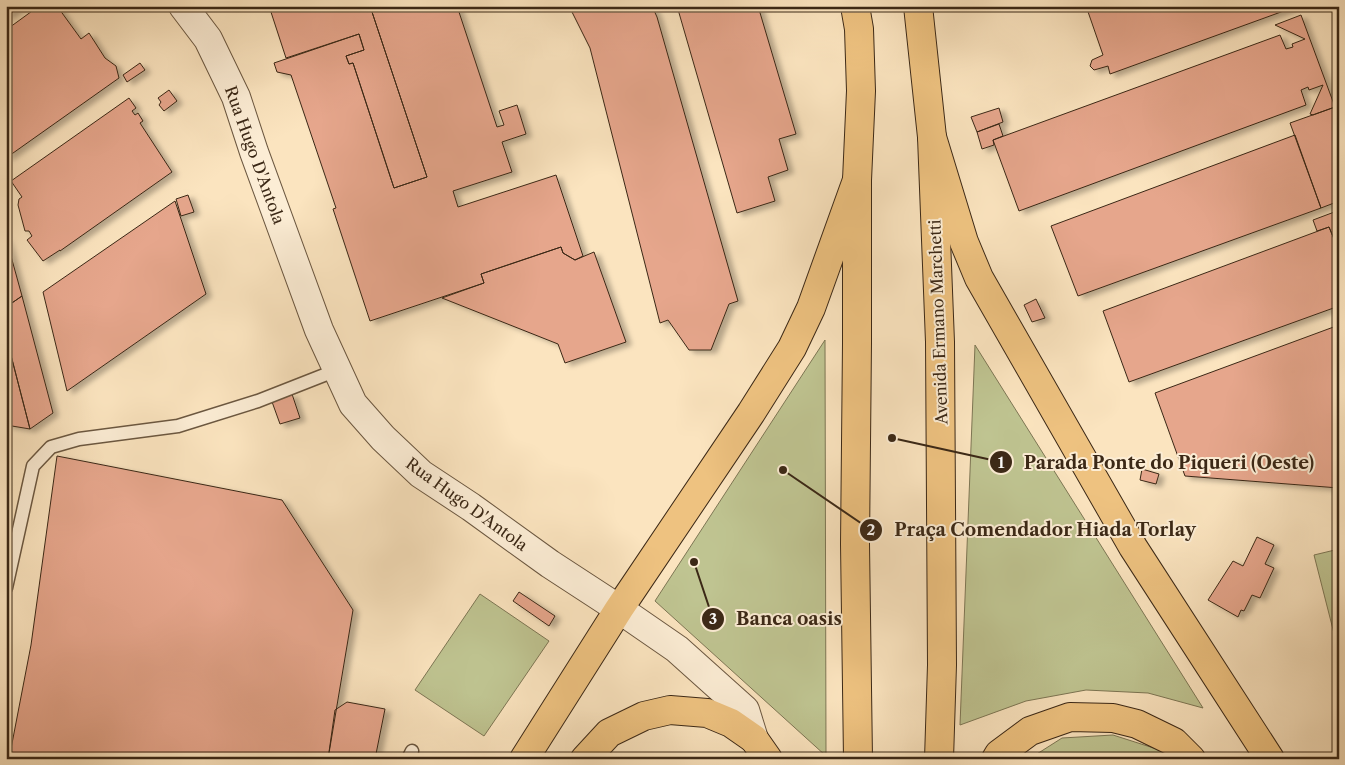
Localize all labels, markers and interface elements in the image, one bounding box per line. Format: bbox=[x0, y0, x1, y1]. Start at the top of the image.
street label: Rua Hugo D'Antola bbox=[221, 83, 290, 227]
street label: Avenida Ermano Marchetti bbox=[924, 219, 952, 426]
callout: Parada Ponte do Piqueri (Oeste) bbox=[989, 446, 1324, 479]
text: Parada Ponte do Piqueri (Oeste) bbox=[1024, 452, 1314, 474]
street label: Rua Hugo D'Antola bbox=[402, 453, 532, 555]
text: 1 bbox=[998, 453, 1005, 472]
callout: Praça Comendador Hiada Torlay bbox=[858, 513, 1206, 546]
text: Praça Comendador Hiada Torlay bbox=[894, 519, 1197, 541]
text: 2 bbox=[867, 520, 876, 539]
callout: Banca oasis bbox=[701, 602, 852, 635]
text: Banca oasis bbox=[736, 608, 842, 630]
text: 3 bbox=[709, 609, 717, 628]

